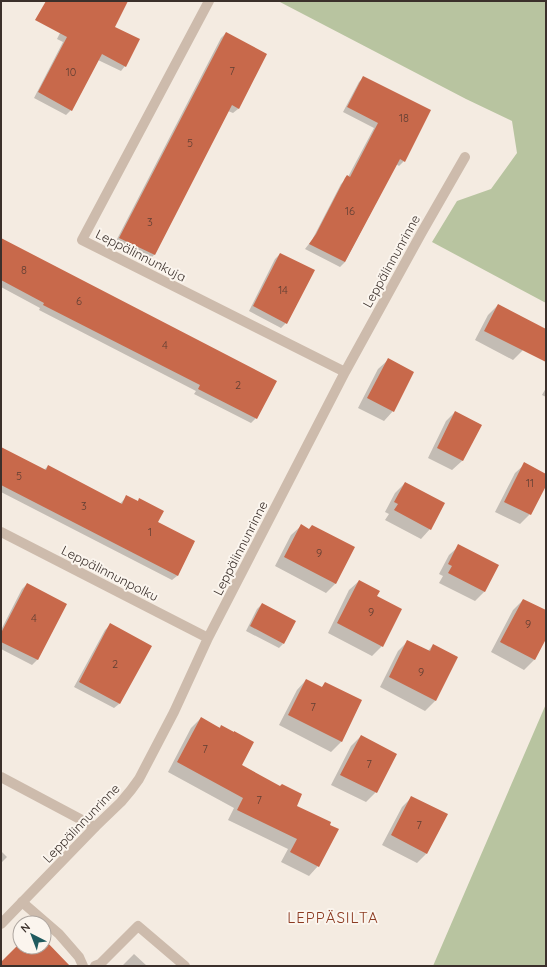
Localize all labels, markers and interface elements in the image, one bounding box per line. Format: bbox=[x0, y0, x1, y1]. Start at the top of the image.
house number: 7 bbox=[229, 64, 235, 78]
house number: 10 bbox=[66, 65, 76, 79]
house number: 18 bbox=[399, 111, 409, 125]
house number: 5 bbox=[187, 136, 193, 150]
house number: 16 bbox=[345, 204, 355, 218]
street label: Leppälinnunrinne bbox=[359, 212, 423, 310]
house number: 3 bbox=[147, 215, 153, 229]
street label: Leppälinnunkuja bbox=[93, 225, 189, 285]
house number: 8 bbox=[21, 263, 27, 277]
house number: 14 bbox=[278, 283, 288, 297]
house number: 6 bbox=[76, 294, 82, 308]
house number: 4 bbox=[162, 338, 168, 352]
house number: 2 bbox=[235, 378, 241, 392]
house number: 5 bbox=[16, 469, 22, 483]
house number: 11 bbox=[526, 476, 534, 490]
street label: Leppälinnunrinne bbox=[209, 498, 271, 598]
house number: 3 bbox=[81, 499, 87, 513]
house number: 1 bbox=[148, 525, 152, 539]
street label: Leppälinnunpolku bbox=[59, 542, 161, 604]
house number: 9 bbox=[316, 546, 322, 560]
house number: 9 bbox=[368, 605, 374, 619]
house number: 4 bbox=[31, 611, 37, 625]
house number: 9 bbox=[525, 617, 531, 631]
house number: 2 bbox=[112, 657, 118, 671]
house number: 9 bbox=[418, 665, 424, 679]
house number: 7 bbox=[310, 700, 316, 714]
house number: 7 bbox=[202, 742, 208, 756]
house number: 7 bbox=[366, 757, 372, 771]
street label: Leppälinnunrinne bbox=[39, 780, 123, 866]
house number: 7 bbox=[256, 793, 262, 807]
house number: 7 bbox=[416, 818, 422, 832]
district label: LEPPÄSILTA bbox=[287, 908, 379, 927]
north arrow bbox=[12, 915, 52, 955]
text: N bbox=[18, 920, 33, 935]

